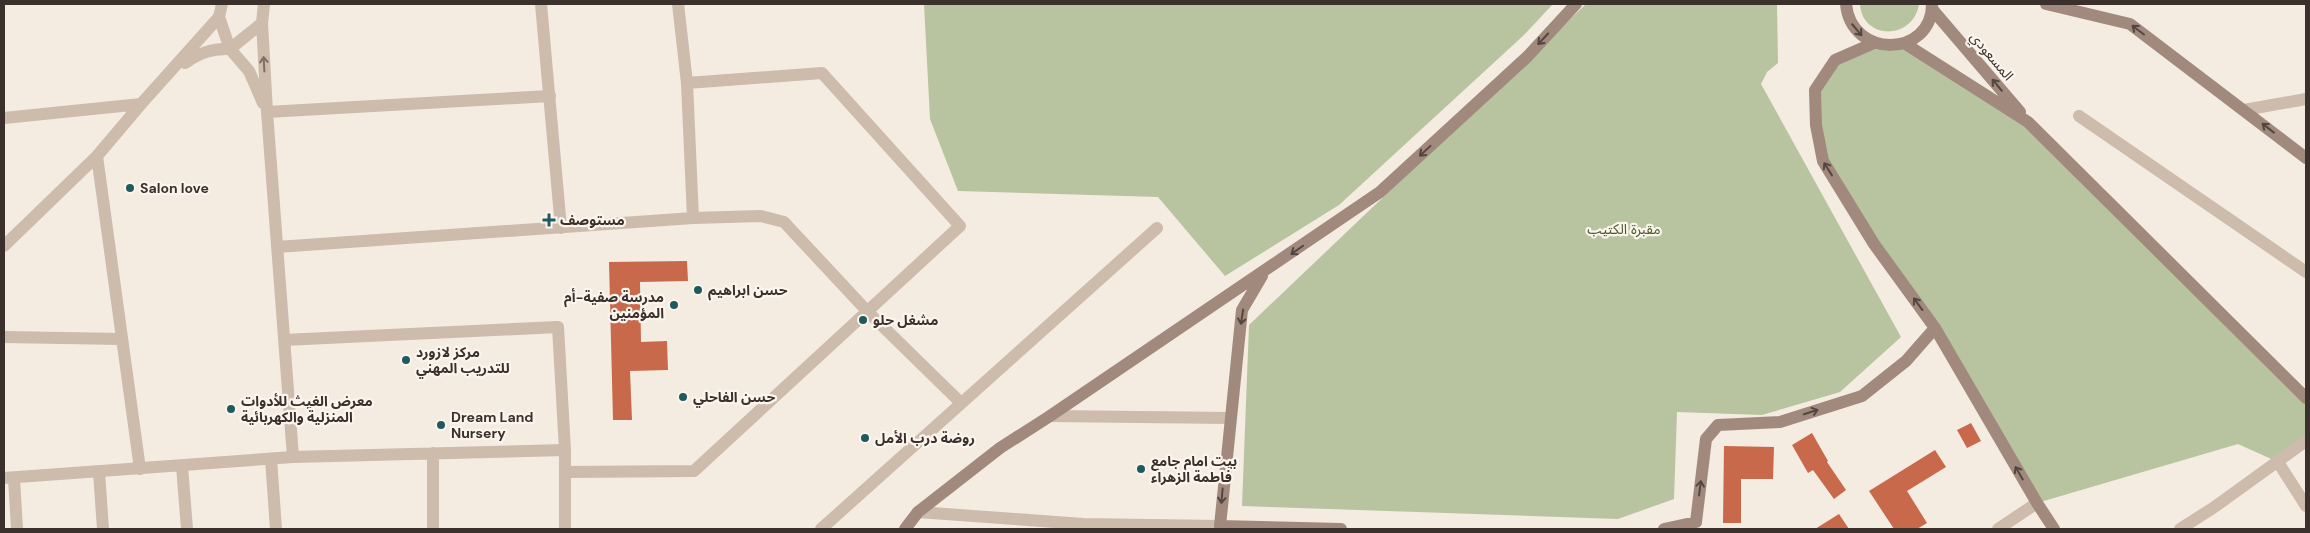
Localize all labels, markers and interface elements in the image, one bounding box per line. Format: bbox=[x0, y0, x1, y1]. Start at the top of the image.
one-way arrow bbox=[1851, 23, 1863, 36]
one-way arrow bbox=[2132, 24, 2145, 35]
street label: المسعودي bbox=[1965, 28, 2018, 86]
one-way arrow bbox=[1537, 33, 1549, 46]
one-way arrow bbox=[260, 56, 269, 72]
one-way arrow bbox=[1991, 78, 2003, 91]
one-way arrow bbox=[2262, 122, 2275, 133]
one-way arrow bbox=[1419, 145, 1431, 157]
one-way arrow bbox=[1822, 162, 1832, 176]
place label: Salon love bbox=[140, 179, 209, 197]
marker: Salon love bbox=[124, 182, 136, 194]
place label: مستوصف bbox=[560, 211, 625, 229]
marker: مستوصف bbox=[542, 213, 556, 227]
park label: مقبرة الكتيب bbox=[1587, 220, 1661, 238]
one-way arrow bbox=[1290, 245, 1304, 255]
place label: حسن ابراهيم bbox=[708, 281, 788, 301]
marker: حسن ابراهيم bbox=[692, 284, 704, 296]
place label: مدرسة صفية-أم المؤمنين bbox=[564, 288, 664, 322]
one-way arrow bbox=[1913, 297, 1923, 311]
marker: مدرسة صفية-أم المؤمنين bbox=[668, 299, 680, 311]
one-way arrow bbox=[1237, 308, 1247, 324]
place label: مشغل حلو bbox=[873, 311, 938, 329]
marker: مشغل حلو bbox=[857, 314, 869, 326]
place label: مركز لازورد للتدريب المهني bbox=[416, 343, 510, 379]
marker: مركز لازورد للتدريب المهني bbox=[400, 354, 412, 366]
place label: حسن الفاحلي bbox=[693, 388, 775, 408]
marker: حسن الفاحلي bbox=[677, 391, 689, 403]
place label: معرض الغيث للأدوات المنزلية والكهربائية bbox=[241, 392, 373, 426]
marker: معرض الغيث للأدوات المنزلية والكهربائية bbox=[225, 403, 237, 415]
one-way arrow bbox=[1803, 407, 1819, 417]
place label: Dream Land Nursery bbox=[451, 408, 533, 442]
marker: Dream Land Nursery bbox=[435, 419, 447, 431]
place label: روضة درب الأمل bbox=[875, 429, 975, 447]
marker: روضة درب الأمل bbox=[859, 432, 871, 444]
place label: بيت امام جامع فاطمة الزهراء bbox=[1151, 452, 1237, 486]
marker: بيت امام جامع فاطمة الزهراء bbox=[1135, 463, 1147, 475]
one-way arrow bbox=[2014, 466, 2024, 481]
one-way arrow bbox=[1695, 481, 1705, 497]
one-way arrow bbox=[1218, 487, 1227, 503]

